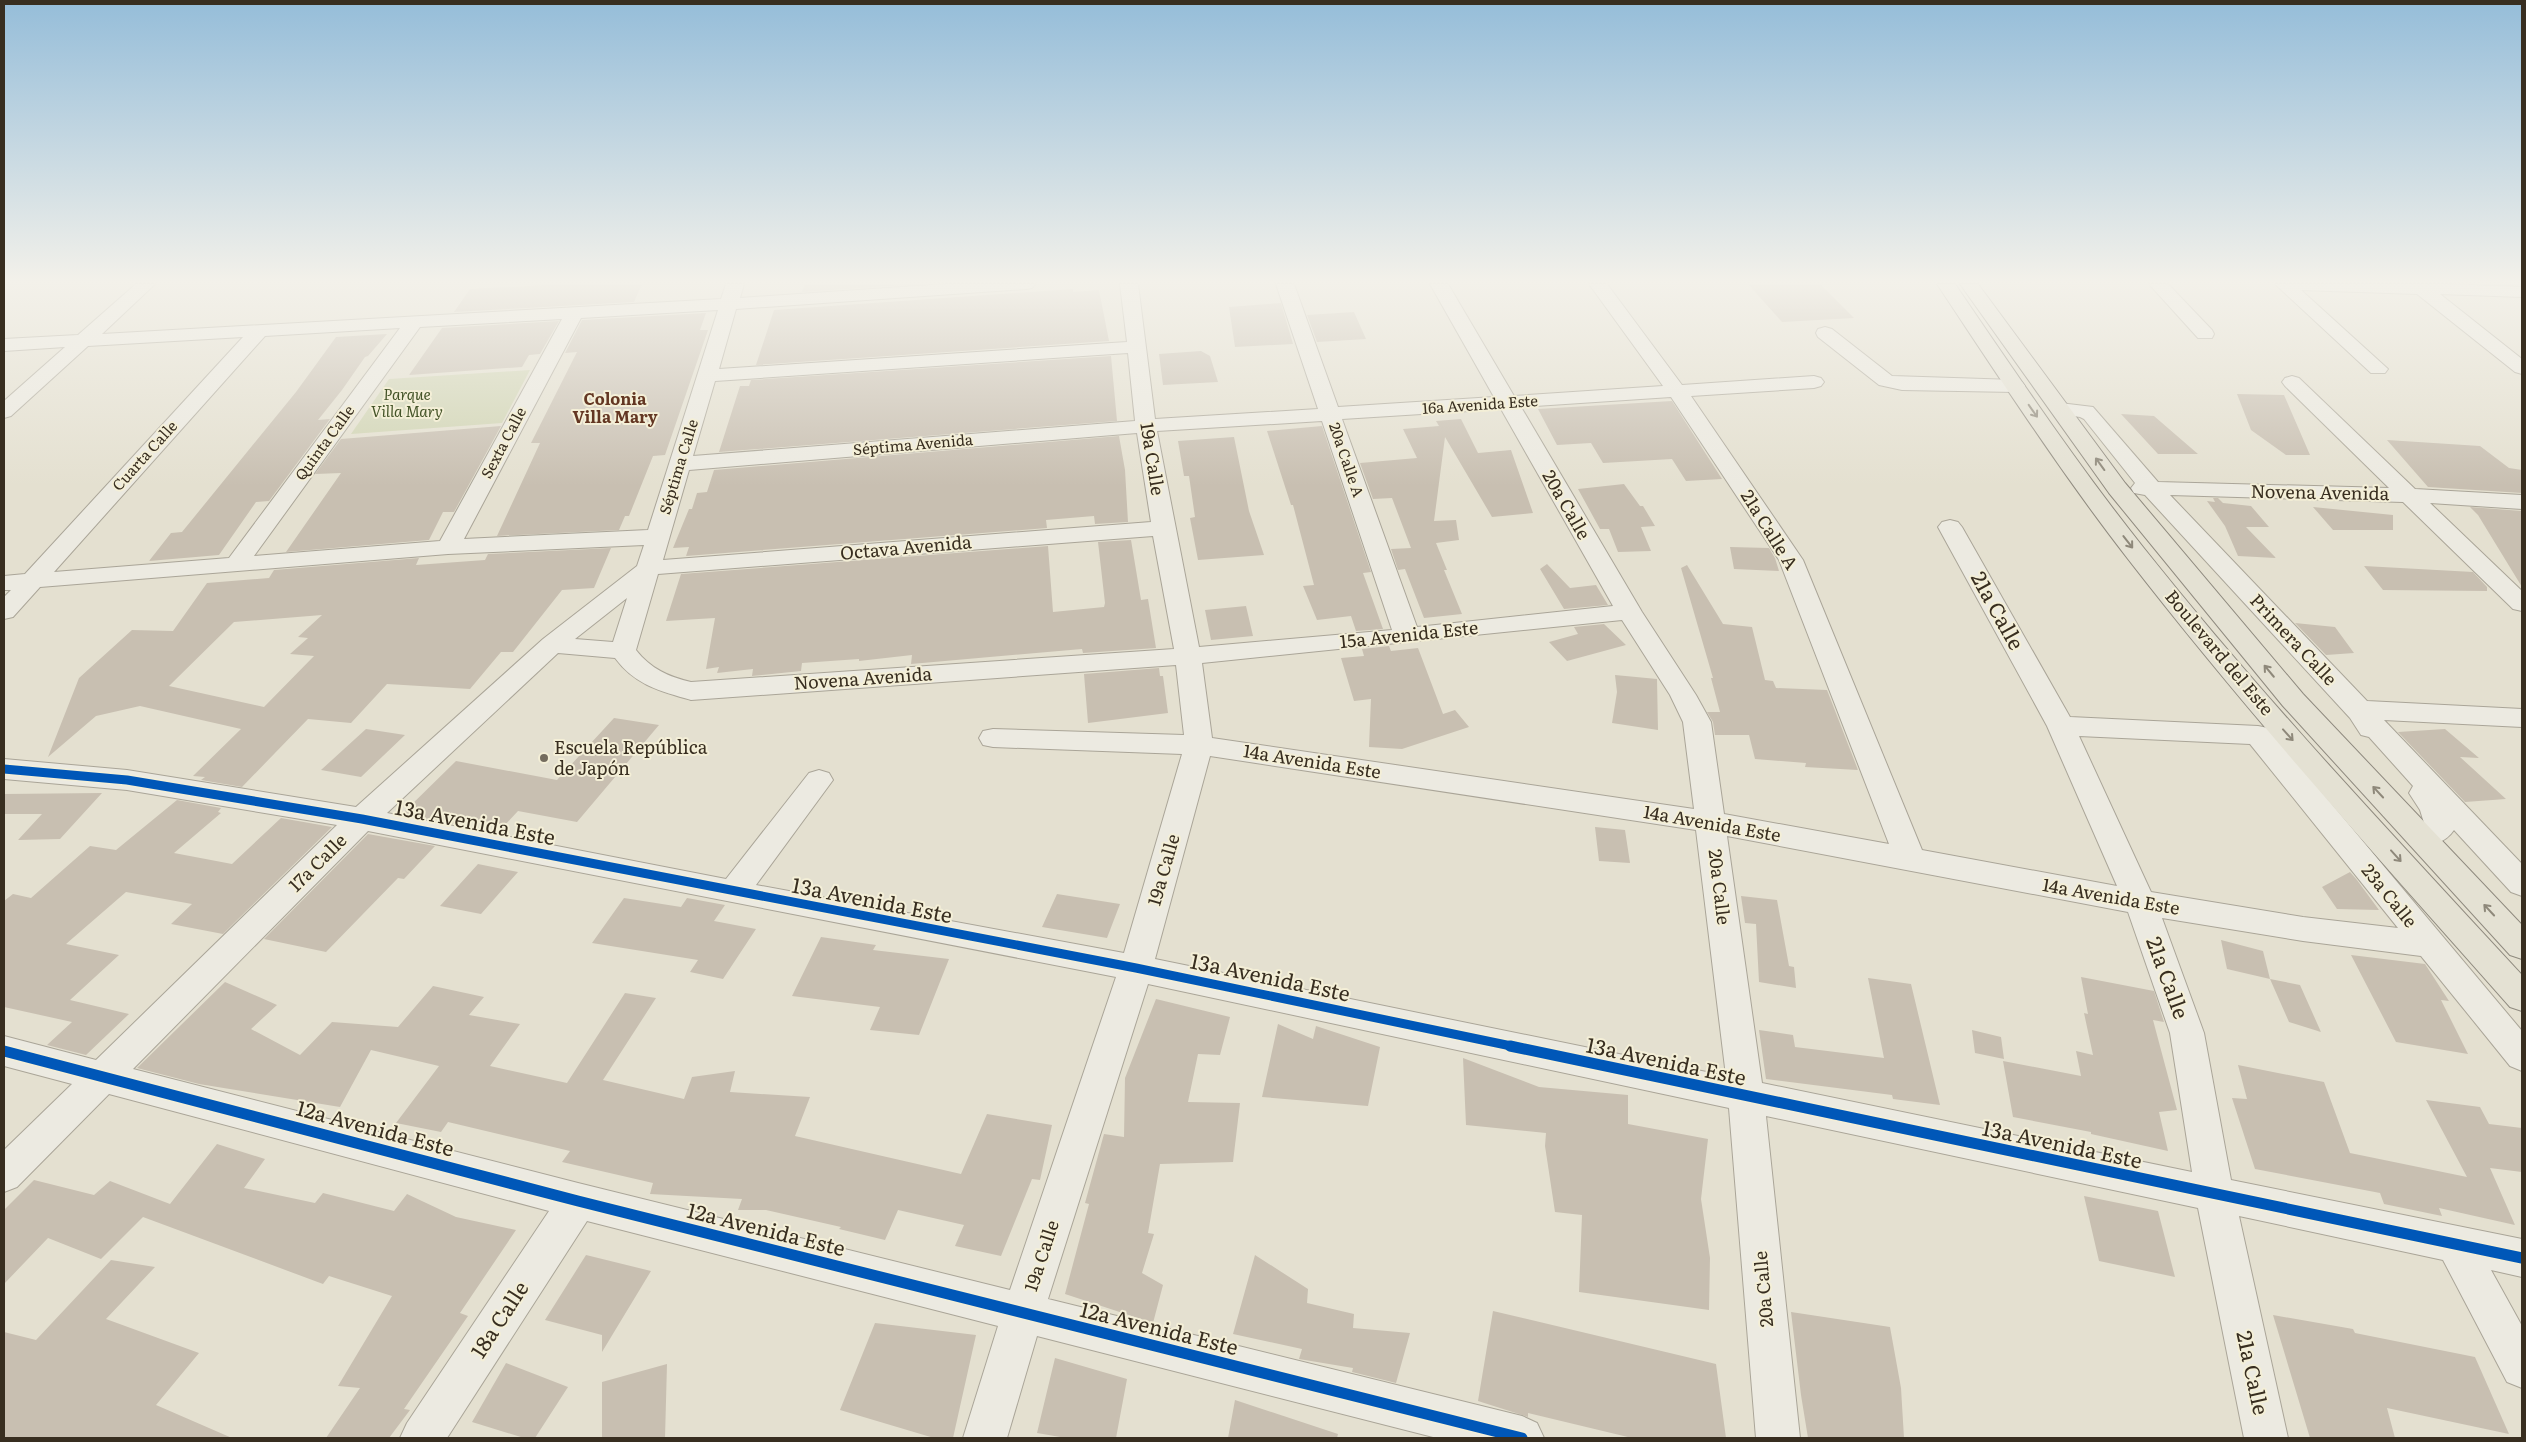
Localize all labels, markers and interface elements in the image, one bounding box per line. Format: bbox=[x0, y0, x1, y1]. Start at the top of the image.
park label: Parque Villa Mary bbox=[371, 382, 443, 422]
district label: Colonia Villa Mary bbox=[572, 386, 658, 428]
street label: 16a Avenida Este bbox=[1421, 388, 1539, 419]
street label: Quinta Calle bbox=[288, 399, 359, 485]
street label: Sexta Calle bbox=[474, 402, 531, 482]
one-way arrow bbox=[2028, 404, 2038, 418]
street label: Cuarta Calle bbox=[106, 414, 182, 495]
street label: Séptima Calle bbox=[652, 416, 703, 517]
street label: 20a Calle A bbox=[1324, 419, 1371, 500]
street label: 19a Calle bbox=[1134, 420, 1173, 497]
street label: Séptima Avenida bbox=[852, 427, 975, 460]
one-way arrow bbox=[2095, 457, 2105, 471]
street label: 20a Calle bbox=[1537, 465, 1598, 544]
street label: Novena Avenida bbox=[2250, 477, 2390, 506]
street label: 21a Calle A bbox=[1735, 484, 1806, 574]
street label: Octava Avenida bbox=[839, 527, 973, 566]
one-way arrow bbox=[2123, 535, 2134, 548]
street label: 21a Calle bbox=[1965, 565, 2033, 655]
street label: Boulevard del Este bbox=[2159, 583, 2281, 721]
street label: Primera Calle bbox=[2244, 587, 2344, 691]
street label: 15a Avenida Este bbox=[1338, 613, 1479, 654]
street label: Novena Avenida bbox=[793, 659, 933, 696]
one-way arrow bbox=[2263, 665, 2275, 678]
one-way arrow bbox=[2282, 728, 2293, 741]
place label: Escuela República de Japón bbox=[554, 733, 708, 781]
street label: 14a Avenida Este bbox=[1241, 736, 1383, 785]
marker: Escuela República de Japón bbox=[538, 752, 550, 764]
one-way arrow bbox=[2372, 785, 2384, 798]
street label: 13a Avenida Este bbox=[393, 790, 558, 851]
street label: 14a Avenida Este bbox=[1641, 797, 1783, 848]
street label: 17a Calle bbox=[282, 827, 352, 897]
street label: 19a Calle bbox=[1139, 831, 1186, 909]
street label: 20a Calle bbox=[1702, 847, 1739, 926]
one-way arrow bbox=[2390, 850, 2401, 863]
street label: 23a Calle bbox=[2356, 857, 2424, 933]
street label: 13a Avenida Este bbox=[790, 868, 955, 929]
street label: 14a Avenida Este bbox=[2040, 870, 2182, 921]
one-way arrow bbox=[2483, 904, 2495, 917]
street label: 21a Calle bbox=[2140, 932, 2199, 1023]
street label: 13a Avenida Este bbox=[1188, 943, 1353, 1008]
street label: 13a Avenida Este bbox=[1584, 1027, 1749, 1092]
street label: 12a Avenida Este bbox=[293, 1091, 458, 1163]
street label: 13a Avenida Este bbox=[1980, 1110, 2145, 1175]
street label: 12a Avenida Este bbox=[684, 1193, 849, 1262]
street label: 19a Calle bbox=[1016, 1216, 1065, 1295]
street label: 20a Calle bbox=[1746, 1250, 1779, 1328]
street label: 18a Calle bbox=[461, 1274, 534, 1363]
street label: 12a Avenida Este bbox=[1077, 1292, 1242, 1361]
street label: 21a Calle bbox=[2230, 1328, 2278, 1417]

